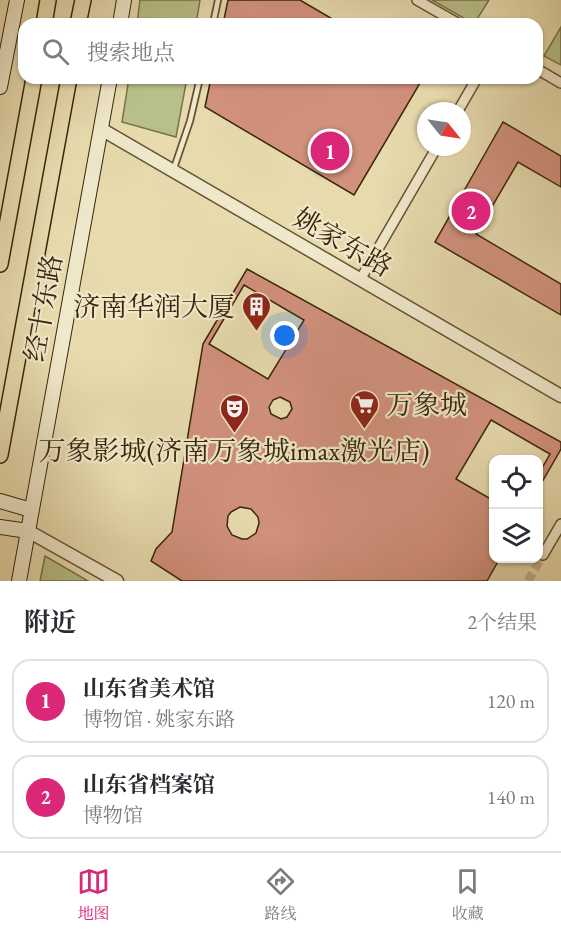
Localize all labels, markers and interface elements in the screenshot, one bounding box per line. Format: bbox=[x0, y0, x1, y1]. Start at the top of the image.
search box bbox=[18, 18, 543, 84]
icon: search bbox=[39, 35, 72, 68]
text: 搜索地点 bbox=[87, 38, 175, 67]
north arrow bbox=[417, 102, 471, 156]
pin: 1 bbox=[310, 128, 350, 174]
pin: 2 bbox=[452, 188, 490, 234]
street label: 姚家东路 bbox=[287, 200, 399, 284]
street label: 经十东路 bbox=[16, 252, 70, 364]
place label: 济南华润大厦 bbox=[73, 289, 235, 324]
building icon: 济南华润大厦 bbox=[240, 290, 272, 332]
your location bbox=[270, 321, 299, 350]
place label: 万象城 bbox=[386, 387, 467, 422]
supermarket icon: 万象城 bbox=[349, 388, 381, 430]
theatre icon: 万象影城(济南万象城imax激光店) bbox=[218, 392, 250, 434]
place label: 万象影城(济南万象城imax激光店) bbox=[38, 433, 430, 468]
map controls bbox=[489, 455, 543, 563]
button: locate bbox=[489, 455, 543, 509]
button: layers bbox=[489, 509, 543, 563]
text: 附近 bbox=[24, 605, 76, 639]
text: 2个结果 bbox=[467, 609, 537, 635]
text: 山东省美术馆 bbox=[83, 674, 215, 703]
text: 1 bbox=[40, 688, 51, 714]
text: 120 m bbox=[487, 688, 535, 714]
text: 博物馆 · 姚家东路 bbox=[83, 706, 235, 732]
text: 山东省档案馆 bbox=[83, 770, 215, 799]
text: 2 bbox=[40, 784, 51, 810]
text: 140 m bbox=[487, 784, 535, 810]
text: 博物馆 bbox=[83, 802, 143, 828]
tab: 地图 bbox=[77, 865, 110, 924]
tab: 路线 bbox=[264, 865, 297, 924]
tab: 收藏 bbox=[451, 865, 484, 924]

